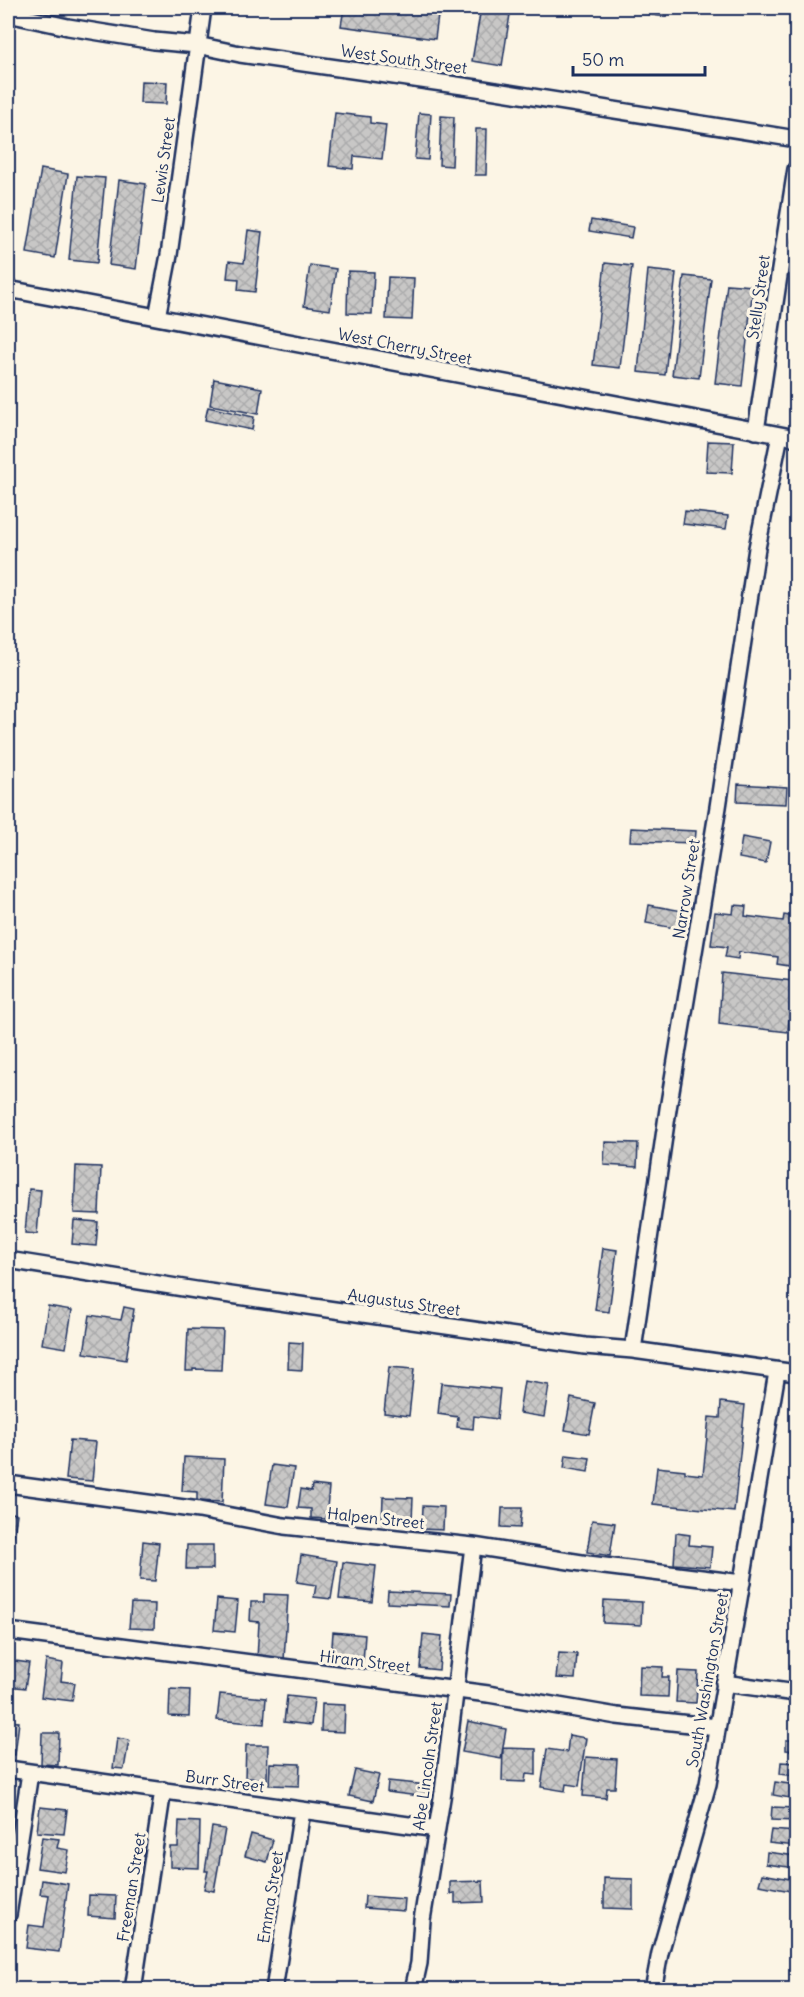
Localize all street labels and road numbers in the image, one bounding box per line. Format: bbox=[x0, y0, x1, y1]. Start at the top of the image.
street label: West South Street bbox=[340, 40, 469, 78]
street label: Lewis Street bbox=[147, 115, 179, 204]
street label: Stelly Street bbox=[742, 253, 774, 341]
street label: West Cherry Street bbox=[336, 323, 474, 369]
street label: Narrow Street bbox=[668, 837, 704, 940]
street label: Augustus Street bbox=[346, 1284, 462, 1320]
street label: Halpen Street bbox=[326, 1503, 426, 1533]
street label: South Washington Street bbox=[682, 1590, 732, 1769]
street label: Hiram Street bbox=[319, 1646, 412, 1677]
street label: Abe Lincoln Street bbox=[408, 1700, 446, 1831]
street label: Burr Street bbox=[184, 1766, 266, 1797]
street label: Freeman Street bbox=[112, 1830, 150, 1943]
street label: Emma Street bbox=[253, 1849, 287, 1945]

